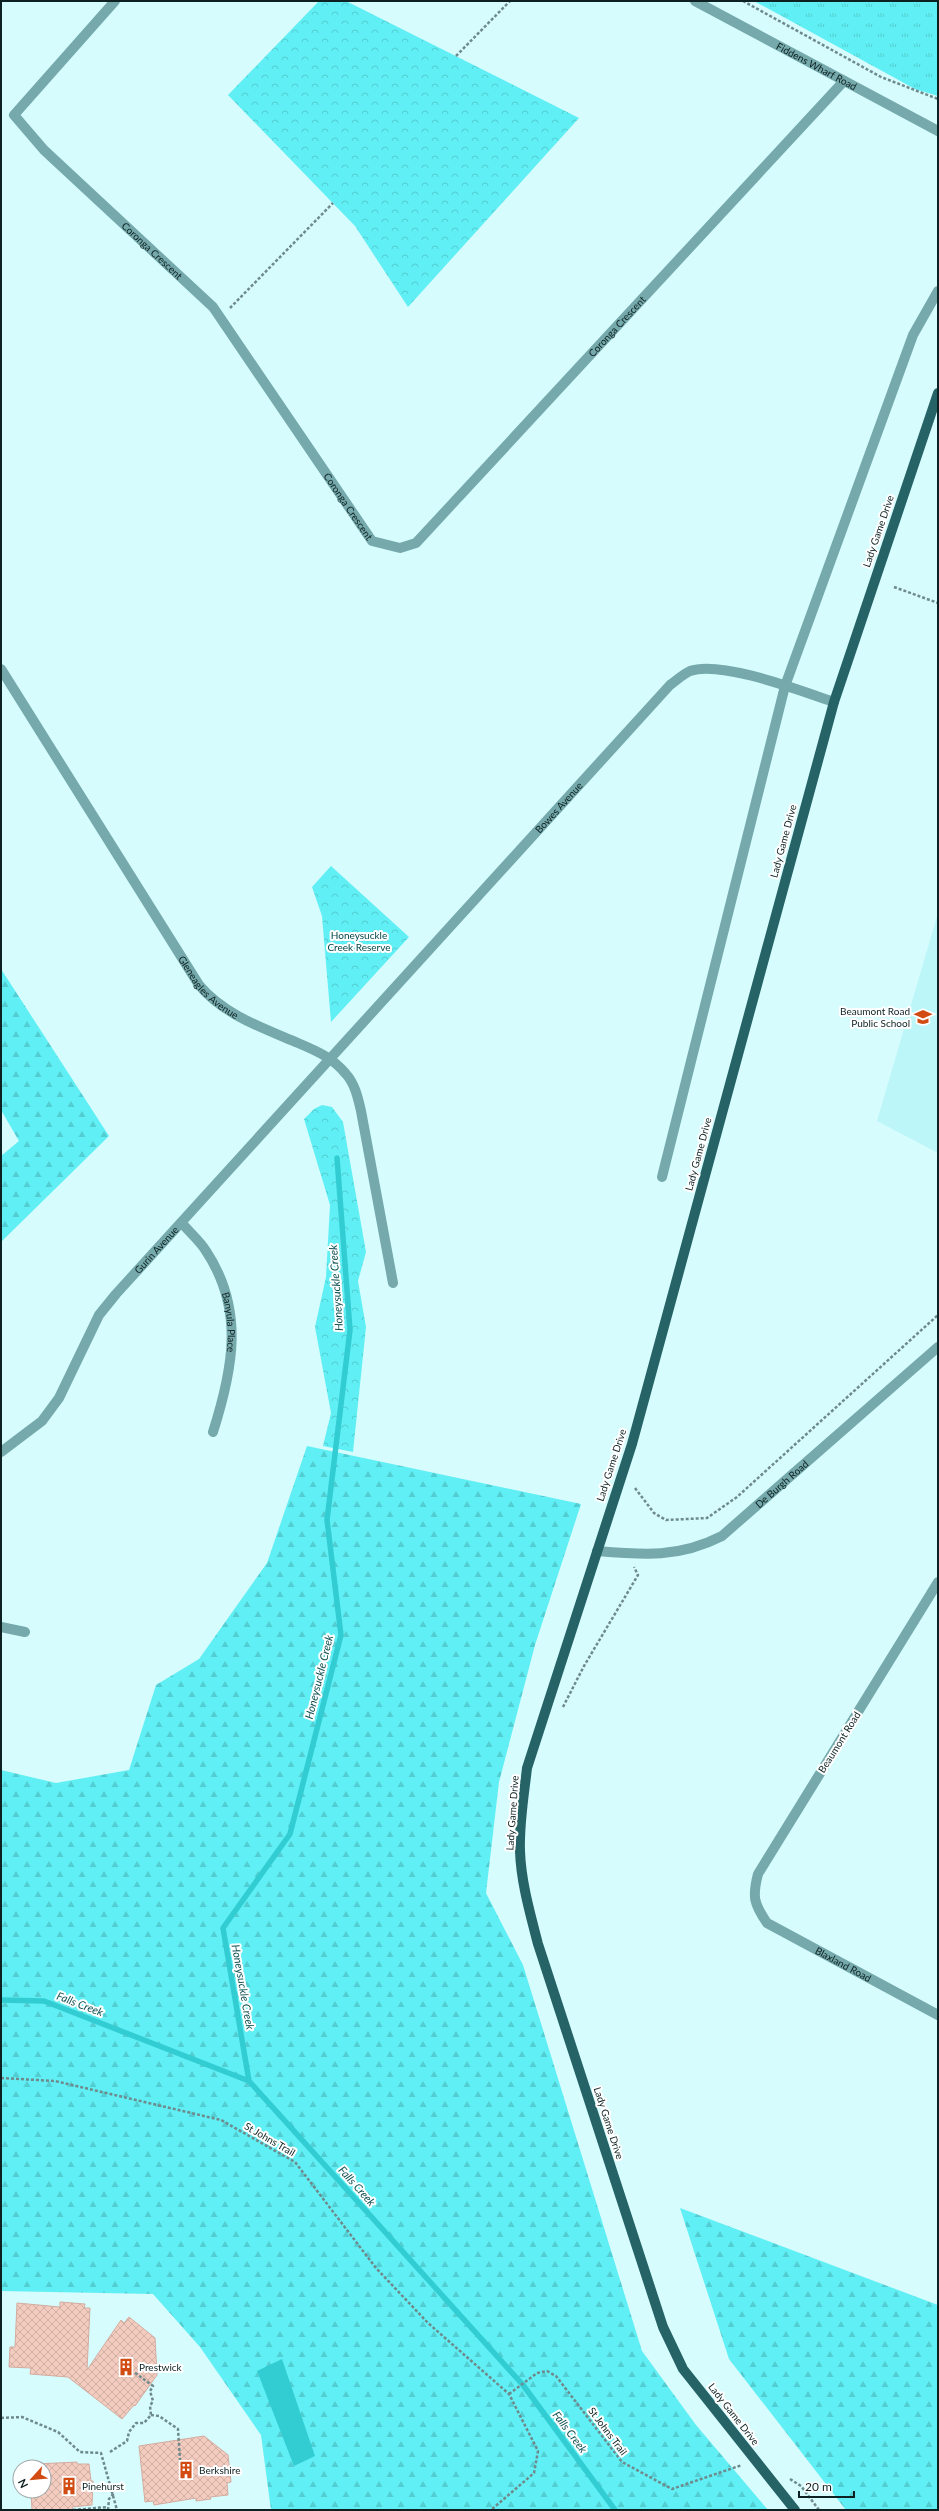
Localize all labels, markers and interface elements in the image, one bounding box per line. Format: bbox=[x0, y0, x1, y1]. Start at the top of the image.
street label: Fiddens Wharf Road bbox=[774, 40, 859, 93]
street label: Coronga Crescent bbox=[119, 219, 185, 282]
street label: Coronga Crescent bbox=[586, 293, 648, 359]
street label: Coronga Crescent bbox=[321, 470, 376, 542]
street label: Lady Game Drive bbox=[860, 493, 896, 569]
street label: Bowes Avenue bbox=[532, 779, 585, 835]
street label: Lady Game Drive bbox=[767, 803, 799, 879]
park label: Honeysuckle Creek Reserve bbox=[327, 929, 391, 953]
street label: Gleneagles Avenue bbox=[176, 953, 241, 1021]
place label: Beaumont Road Public School bbox=[840, 1005, 910, 1029]
school or university icon: Beaumont Road Public School bbox=[913, 1007, 933, 1027]
street label: Lady Game Drive bbox=[682, 1116, 714, 1192]
street label: Gurin Avenue bbox=[132, 1224, 181, 1276]
water label: Honeysuckle Creek bbox=[326, 1244, 345, 1332]
street label: Banyula Place bbox=[220, 1291, 238, 1353]
street label: Lady Game Drive bbox=[594, 1427, 628, 1503]
street label: De Burgh Road bbox=[753, 1458, 810, 1510]
water label: Honeysuckle Creek bbox=[302, 1633, 335, 1720]
street label: Beaumont Road bbox=[815, 1709, 863, 1775]
street label: Lady Game Drive bbox=[503, 1775, 521, 1851]
water label: Honeysuckle Creek bbox=[230, 1943, 258, 2031]
street label: Blaxland Road bbox=[813, 1944, 874, 1984]
water label: Falls Creek bbox=[55, 1989, 106, 2019]
street label: Lady Game Drive bbox=[592, 2085, 626, 2161]
street label: St Johns Trail bbox=[242, 2120, 298, 2158]
water label: Falls Creek bbox=[336, 2163, 379, 2209]
building icon: Prestwick bbox=[116, 2357, 136, 2377]
place label: Prestwick bbox=[139, 2361, 183, 2373]
street label: Lady Game Drive bbox=[706, 2381, 762, 2447]
street label: St Johns Trail bbox=[586, 2405, 630, 2457]
water label: Falls Creek bbox=[551, 2408, 591, 2456]
north arrow bbox=[12, 2459, 52, 2499]
building icon: Berkshire bbox=[176, 2460, 196, 2480]
place label: Berkshire bbox=[199, 2464, 240, 2476]
scale bar bbox=[799, 2473, 854, 2499]
building icon: Pinehurst bbox=[59, 2476, 79, 2496]
text: N bbox=[15, 2477, 30, 2490]
text: 20 m bbox=[805, 2479, 832, 2494]
place label: Pinehurst bbox=[82, 2480, 124, 2492]

